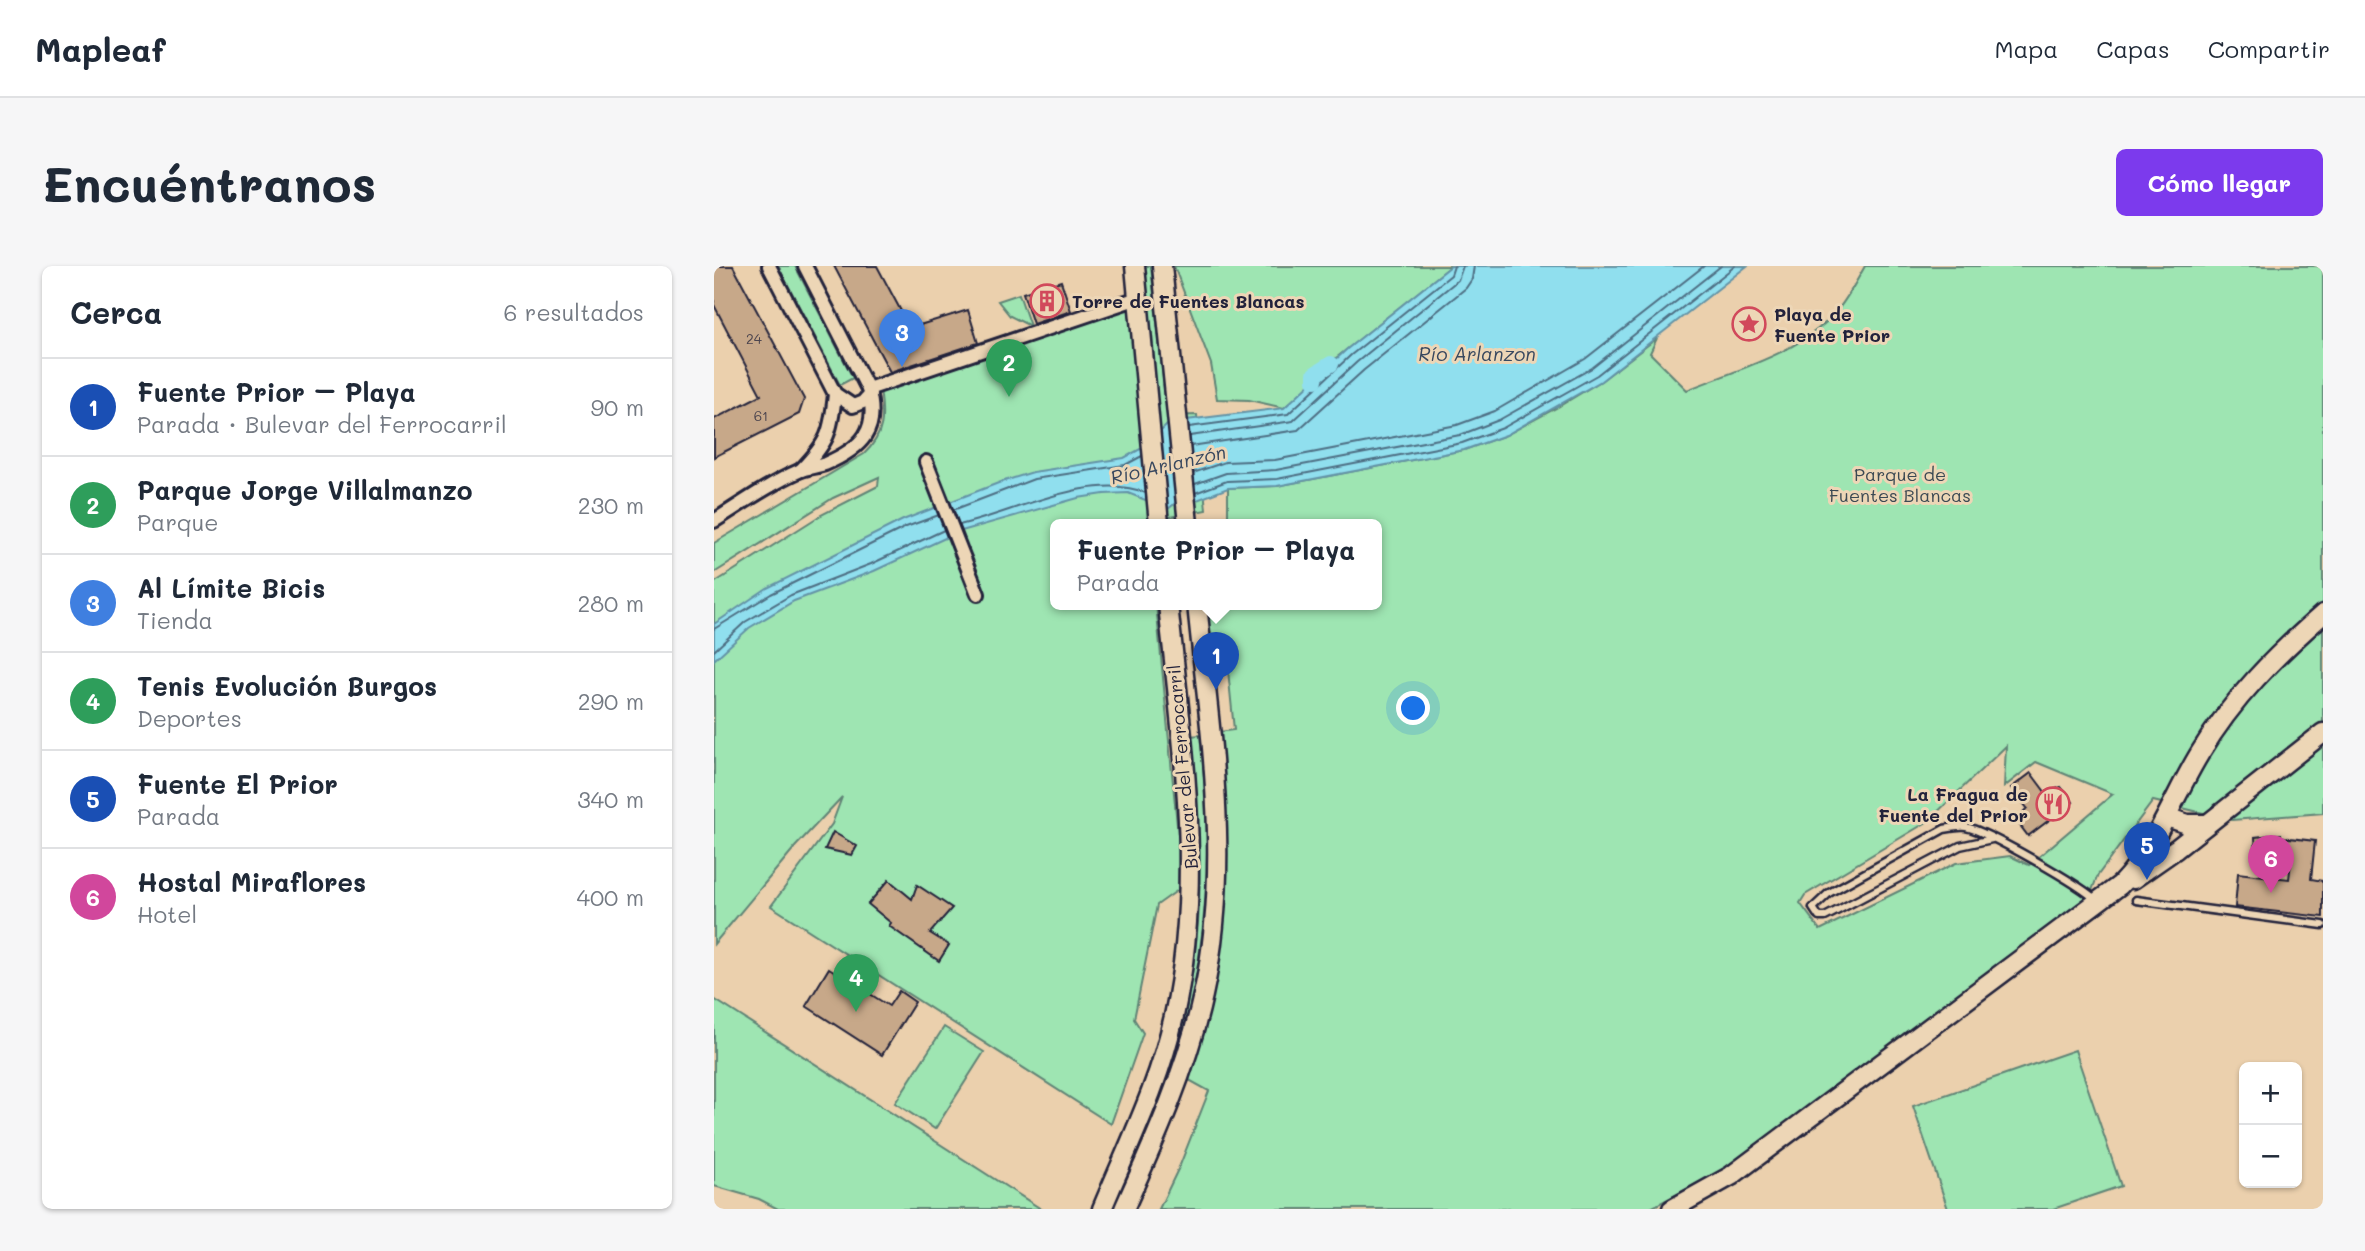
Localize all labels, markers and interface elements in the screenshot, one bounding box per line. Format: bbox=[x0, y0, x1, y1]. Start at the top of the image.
text: Mapleaf bbox=[35, 27, 166, 70]
text: Mapa bbox=[1994, 33, 2058, 64]
text: Capas bbox=[2096, 33, 2170, 64]
text: Compartir bbox=[2208, 33, 2330, 64]
button: Cómo llegar bbox=[2116, 149, 2323, 216]
text: Encuéntranos bbox=[42, 151, 376, 214]
building icon: Torre de Fuentes Blancas bbox=[1028, 282, 1066, 320]
place label: Torre de Fuentes Blancas bbox=[1072, 289, 1305, 313]
text: Cerca bbox=[70, 292, 162, 332]
text: 6 resultados bbox=[504, 297, 644, 327]
place label: Playa de Fuente Prior bbox=[1774, 302, 1890, 347]
place icon: Playa de Fuente Prior bbox=[1730, 305, 1768, 343]
pin: 3 bbox=[879, 309, 925, 367]
house number: 24 bbox=[746, 329, 763, 348]
pin: 2 bbox=[986, 339, 1032, 397]
water label: Río Arlanzon bbox=[1418, 341, 1536, 366]
text: Fuente Prior – Playa bbox=[137, 375, 416, 409]
text: 1 bbox=[88, 392, 98, 422]
text: 90 m bbox=[591, 392, 644, 422]
house number: 61 bbox=[754, 406, 768, 425]
text: Parada · Bulevar del Ferrocarril bbox=[137, 409, 507, 439]
water label: Río Arlanzón bbox=[1108, 439, 1228, 489]
park label: Parque de Fuentes Blancas bbox=[1829, 462, 1971, 507]
text: Parque Jorge Villalmanzo bbox=[137, 473, 473, 507]
text: 2 bbox=[87, 490, 99, 520]
text: 230 m bbox=[578, 490, 644, 520]
text: Parque bbox=[137, 507, 219, 537]
popup bbox=[1050, 519, 1382, 610]
text: Fuente Prior – Playa bbox=[1077, 533, 1355, 567]
text: Parada bbox=[1077, 567, 1160, 597]
text: Al Límite Bicis bbox=[137, 571, 325, 605]
text: 3 bbox=[86, 588, 100, 618]
text: 280 m bbox=[577, 588, 644, 618]
text: Tienda bbox=[137, 605, 213, 635]
pin: 1 bbox=[1193, 632, 1239, 690]
street label: Bulevar del Ferrocarril bbox=[1161, 664, 1203, 870]
text: Tenis Evolución Burgos bbox=[137, 669, 437, 703]
text: 4 bbox=[86, 686, 100, 716]
text: 290 m bbox=[578, 686, 644, 716]
your location bbox=[1396, 691, 1430, 725]
text: Deportes bbox=[137, 703, 242, 733]
text: Fuente El Prior bbox=[137, 767, 338, 801]
place label: La Fragua de Fuente del Prior bbox=[1878, 782, 2028, 827]
text: 5 bbox=[86, 784, 100, 814]
text: 340 m bbox=[577, 784, 644, 814]
restaurant icon: La Fragua de Fuente del Prior bbox=[2034, 785, 2072, 823]
text: Parada bbox=[137, 801, 220, 831]
pin: 5 bbox=[2124, 822, 2170, 880]
pin: 6 bbox=[2248, 835, 2294, 893]
text: Hostal Miraflores bbox=[137, 865, 366, 899]
text: 6 bbox=[86, 882, 100, 912]
text: 400 m bbox=[576, 882, 644, 912]
text: Hotel bbox=[137, 899, 197, 929]
pin: 4 bbox=[833, 954, 879, 1012]
map controls bbox=[2239, 1062, 2302, 1188]
button: + bbox=[2239, 1062, 2302, 1125]
button: − bbox=[2239, 1125, 2302, 1188]

